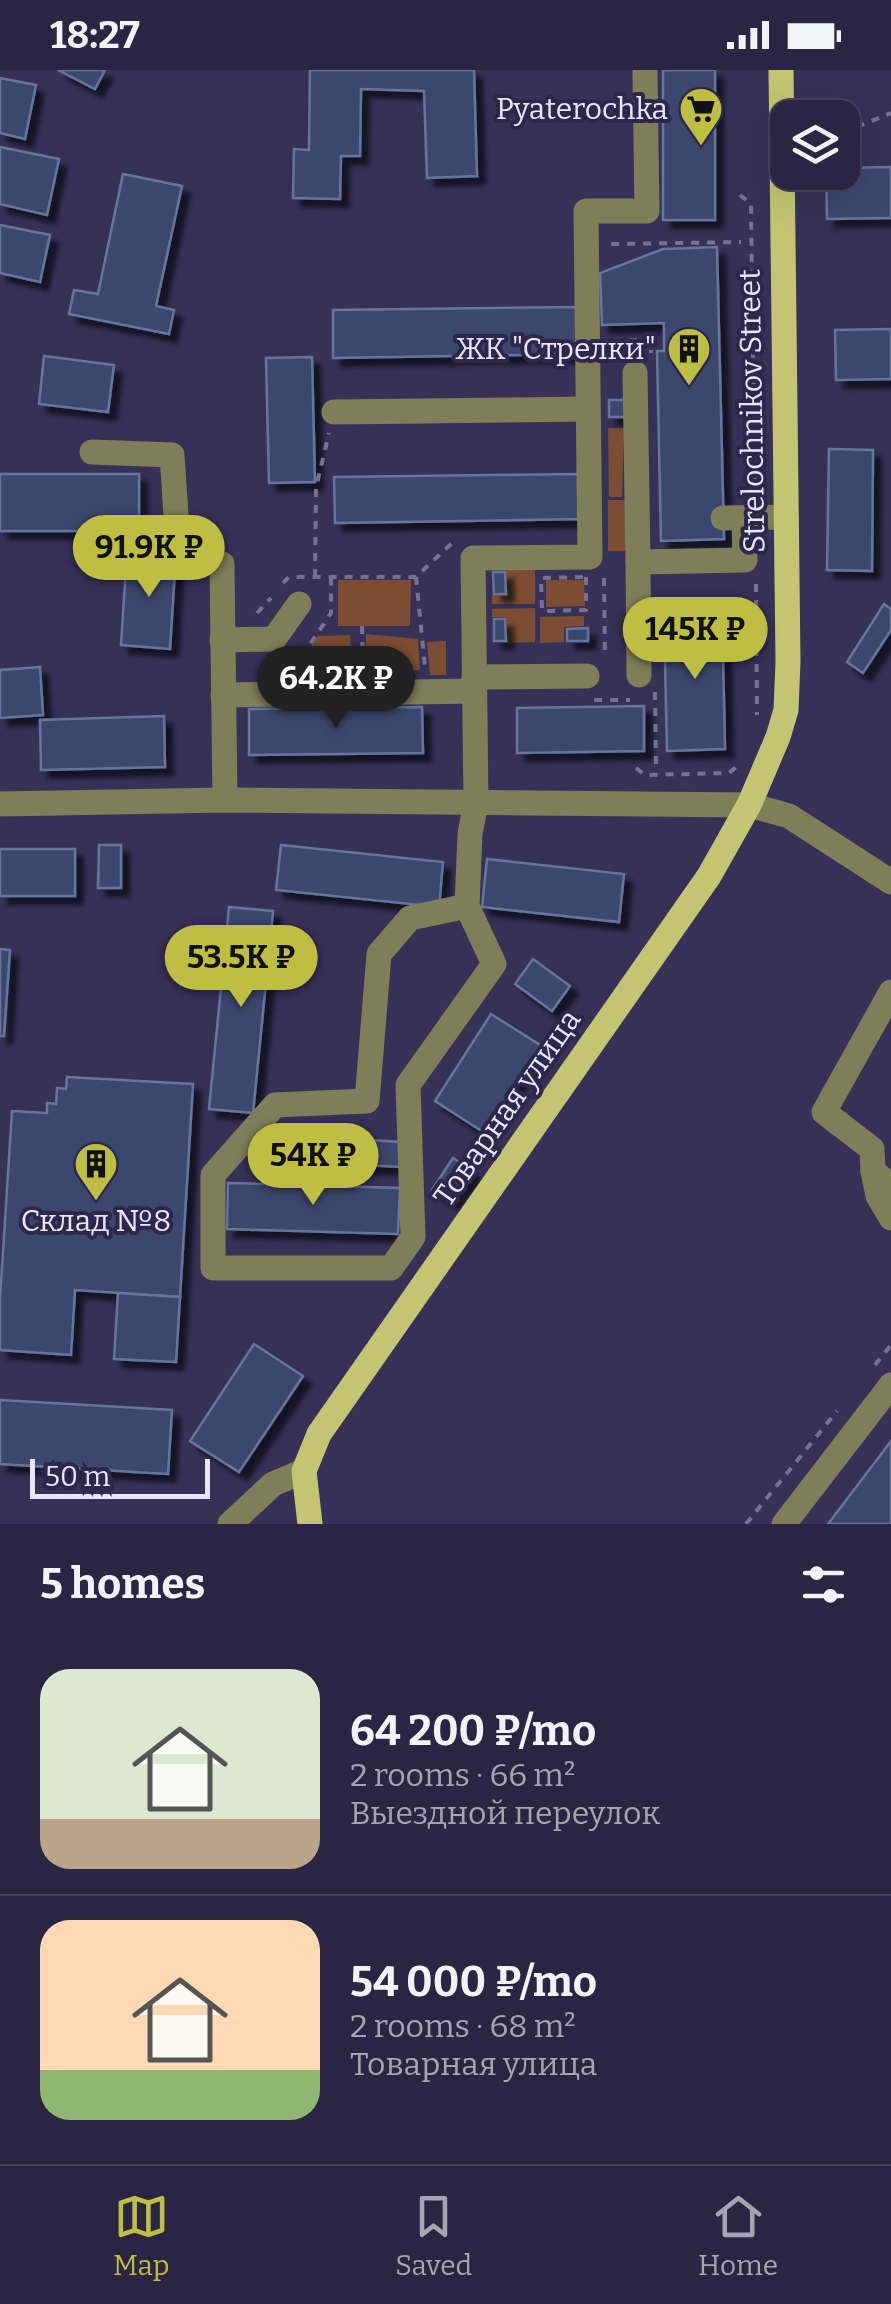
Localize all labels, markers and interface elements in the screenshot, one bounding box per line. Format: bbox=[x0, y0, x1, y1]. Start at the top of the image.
text: 18:27 bbox=[50, 12, 140, 58]
supermarket icon: Pyaterochka bbox=[678, 86, 724, 147]
place label: Pyaterochka bbox=[496, 91, 668, 127]
map controls bbox=[770, 100, 860, 190]
button: layers bbox=[770, 100, 860, 190]
street label: Strelochnikov Street bbox=[732, 269, 772, 553]
building icon: ЖК "Стрелки" bbox=[666, 326, 712, 387]
place label: ЖК "Стрелки" bbox=[455, 331, 656, 367]
pin: 91.9K ₽ bbox=[57, 515, 241, 600]
text: 91.9K ₽ bbox=[95, 528, 203, 566]
pin: 145K ₽ bbox=[614, 597, 776, 682]
text: 145K ₽ bbox=[645, 610, 745, 648]
pin: 64.2K ₽ bbox=[244, 646, 428, 731]
text: 64.2K ₽ bbox=[279, 659, 393, 697]
pin: 53.5K ₽ bbox=[149, 925, 333, 1010]
text: 53.5K ₽ bbox=[187, 938, 295, 976]
street label: Товарная улица bbox=[426, 1003, 588, 1213]
pin: 54K ₽ bbox=[243, 1123, 383, 1208]
text: 54K ₽ bbox=[270, 1136, 356, 1174]
building icon: Склад №8 bbox=[73, 1141, 119, 1202]
place label: Склад №8 bbox=[21, 1203, 171, 1239]
scale bar bbox=[30, 1454, 210, 1498]
text: 50 m bbox=[45, 1460, 110, 1493]
icon: filters bbox=[796, 1557, 851, 1612]
text: 5 homes bbox=[40, 1559, 205, 1609]
text: 64 200 ₽/mo bbox=[350, 1706, 596, 1756]
icon: home bbox=[120, 1709, 240, 1829]
text: 2 rooms · 66 m² bbox=[350, 1756, 575, 1794]
text: Выездной переулок bbox=[350, 1794, 660, 1832]
text: 54 000 ₽/mo bbox=[350, 1957, 597, 2007]
icon: home bbox=[120, 1960, 240, 2080]
text: 2 rooms · 68 m² bbox=[350, 2007, 576, 2045]
text: Товарная улица bbox=[350, 2045, 597, 2083]
tab: Map bbox=[113, 2189, 169, 2282]
tab: Saved bbox=[395, 2189, 472, 2282]
tab: Home bbox=[698, 2189, 778, 2282]

